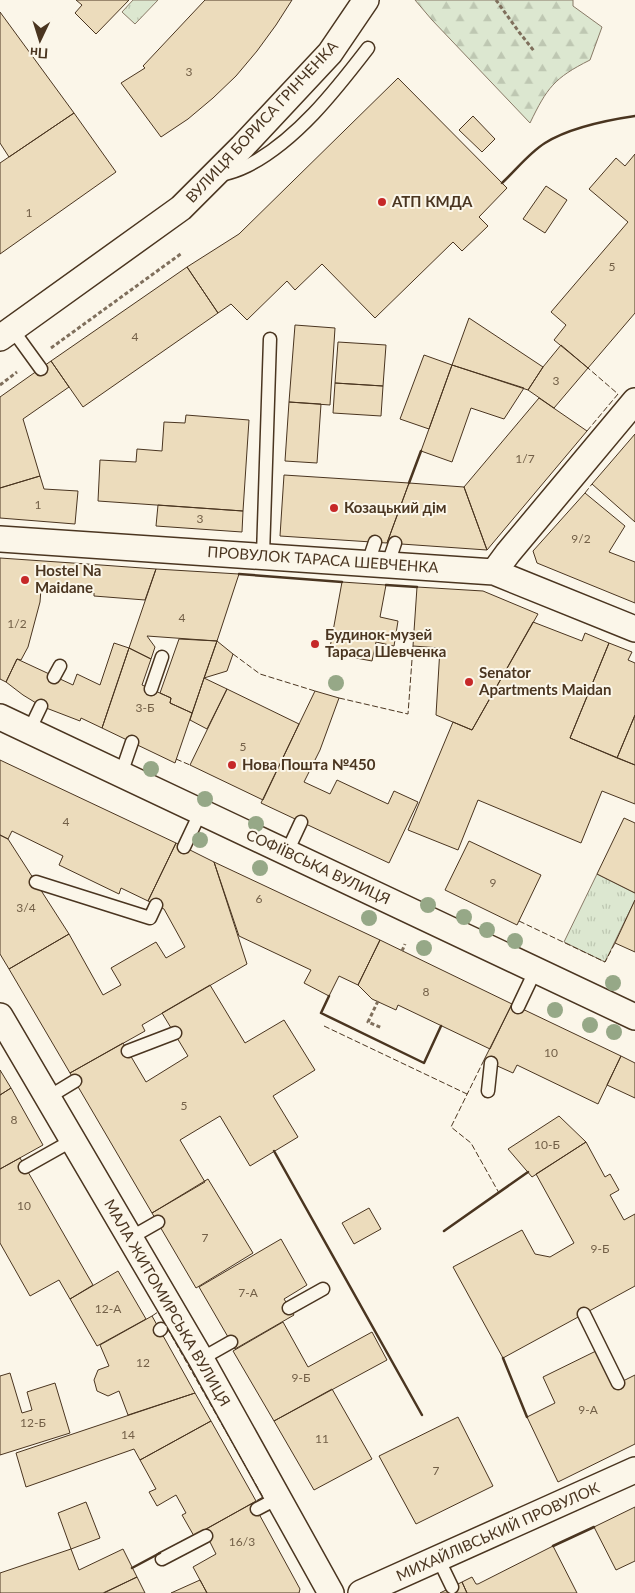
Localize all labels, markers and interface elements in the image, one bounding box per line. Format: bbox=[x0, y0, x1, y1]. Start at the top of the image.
north arrow bbox=[15, 15, 65, 65]
street label: ВУЛИЦЯ БОРИСА ГРІНЧЕНКА bbox=[182, 36, 342, 206]
text: Пн bbox=[29, 44, 49, 63]
house number: 3 bbox=[186, 64, 193, 79]
place label: АТП КМДА bbox=[391, 192, 473, 210]
marker: АТП КМДА bbox=[376, 196, 388, 208]
house number: 1 bbox=[26, 205, 33, 220]
house number: 5 bbox=[609, 259, 616, 274]
house number: 4 bbox=[132, 329, 139, 344]
house number: 3 bbox=[553, 373, 560, 388]
house number: 1/7 bbox=[515, 451, 535, 466]
house number: 1 bbox=[35, 497, 42, 512]
place label: Козацький дім bbox=[344, 498, 447, 516]
marker: Козацький дім bbox=[328, 502, 340, 514]
house number: 3 bbox=[197, 511, 204, 526]
house number: 9/2 bbox=[571, 531, 591, 546]
street label: ПРОВУЛОК ТАРАСА ШЕВЧЕНКА bbox=[207, 542, 440, 576]
place label: Hostel Na Maidane bbox=[35, 561, 101, 596]
marker: Hostel Na Maidane bbox=[19, 574, 31, 586]
house number: 4 bbox=[179, 610, 186, 625]
house number: 1/2 bbox=[7, 616, 27, 631]
place label: Будинок-музей Тараса Шевченка bbox=[325, 625, 446, 660]
marker: Будинок-музей Тараса Шевченка bbox=[309, 638, 321, 650]
place label: Senator Apartments Maidan bbox=[478, 663, 611, 698]
marker: Senator Apartments Maidan bbox=[463, 676, 475, 688]
house number: 3-Б bbox=[136, 700, 154, 715]
house number: 5 bbox=[240, 739, 247, 754]
place label: Нова Пошта №450 bbox=[242, 755, 376, 773]
marker: Нова Пошта №450 bbox=[226, 759, 238, 771]
house number: 4 bbox=[63, 814, 70, 829]
street label: СОФІЇВСЬКА ВУЛИЦЯ bbox=[244, 825, 393, 907]
house number: 9 bbox=[490, 875, 497, 890]
house number: 6 bbox=[256, 891, 263, 906]
house number: 3/4 bbox=[16, 900, 36, 915]
house number: 8 bbox=[423, 984, 430, 999]
house number: 10 bbox=[544, 1045, 558, 1060]
house number: 5 bbox=[181, 1098, 188, 1113]
house number: 8 bbox=[11, 1112, 18, 1127]
house number: 10-Б bbox=[534, 1137, 560, 1152]
street label: МАЛА ЖИТОМИРСЬКА ВУЛИЦЯ bbox=[101, 1196, 235, 1409]
house number: 10 bbox=[17, 1198, 31, 1213]
house number: 7 bbox=[202, 1230, 209, 1245]
house number: 9-Б bbox=[591, 1241, 609, 1256]
house number: 7-А bbox=[238, 1285, 259, 1300]
house number: 12-А bbox=[95, 1301, 122, 1316]
house number: 12 bbox=[136, 1355, 150, 1370]
house number: 9-Б bbox=[292, 1370, 310, 1385]
house number: 9-А bbox=[578, 1402, 599, 1417]
house number: 12-Б bbox=[20, 1415, 46, 1430]
house number: 14 bbox=[121, 1427, 135, 1442]
house number: 11 bbox=[315, 1431, 329, 1446]
house number: 7 bbox=[433, 1463, 440, 1478]
street label: МИХАЙЛІВСЬКИЙ ПРОВУЛОК bbox=[393, 1478, 602, 1584]
house number: 16/3 bbox=[229, 1534, 255, 1549]

